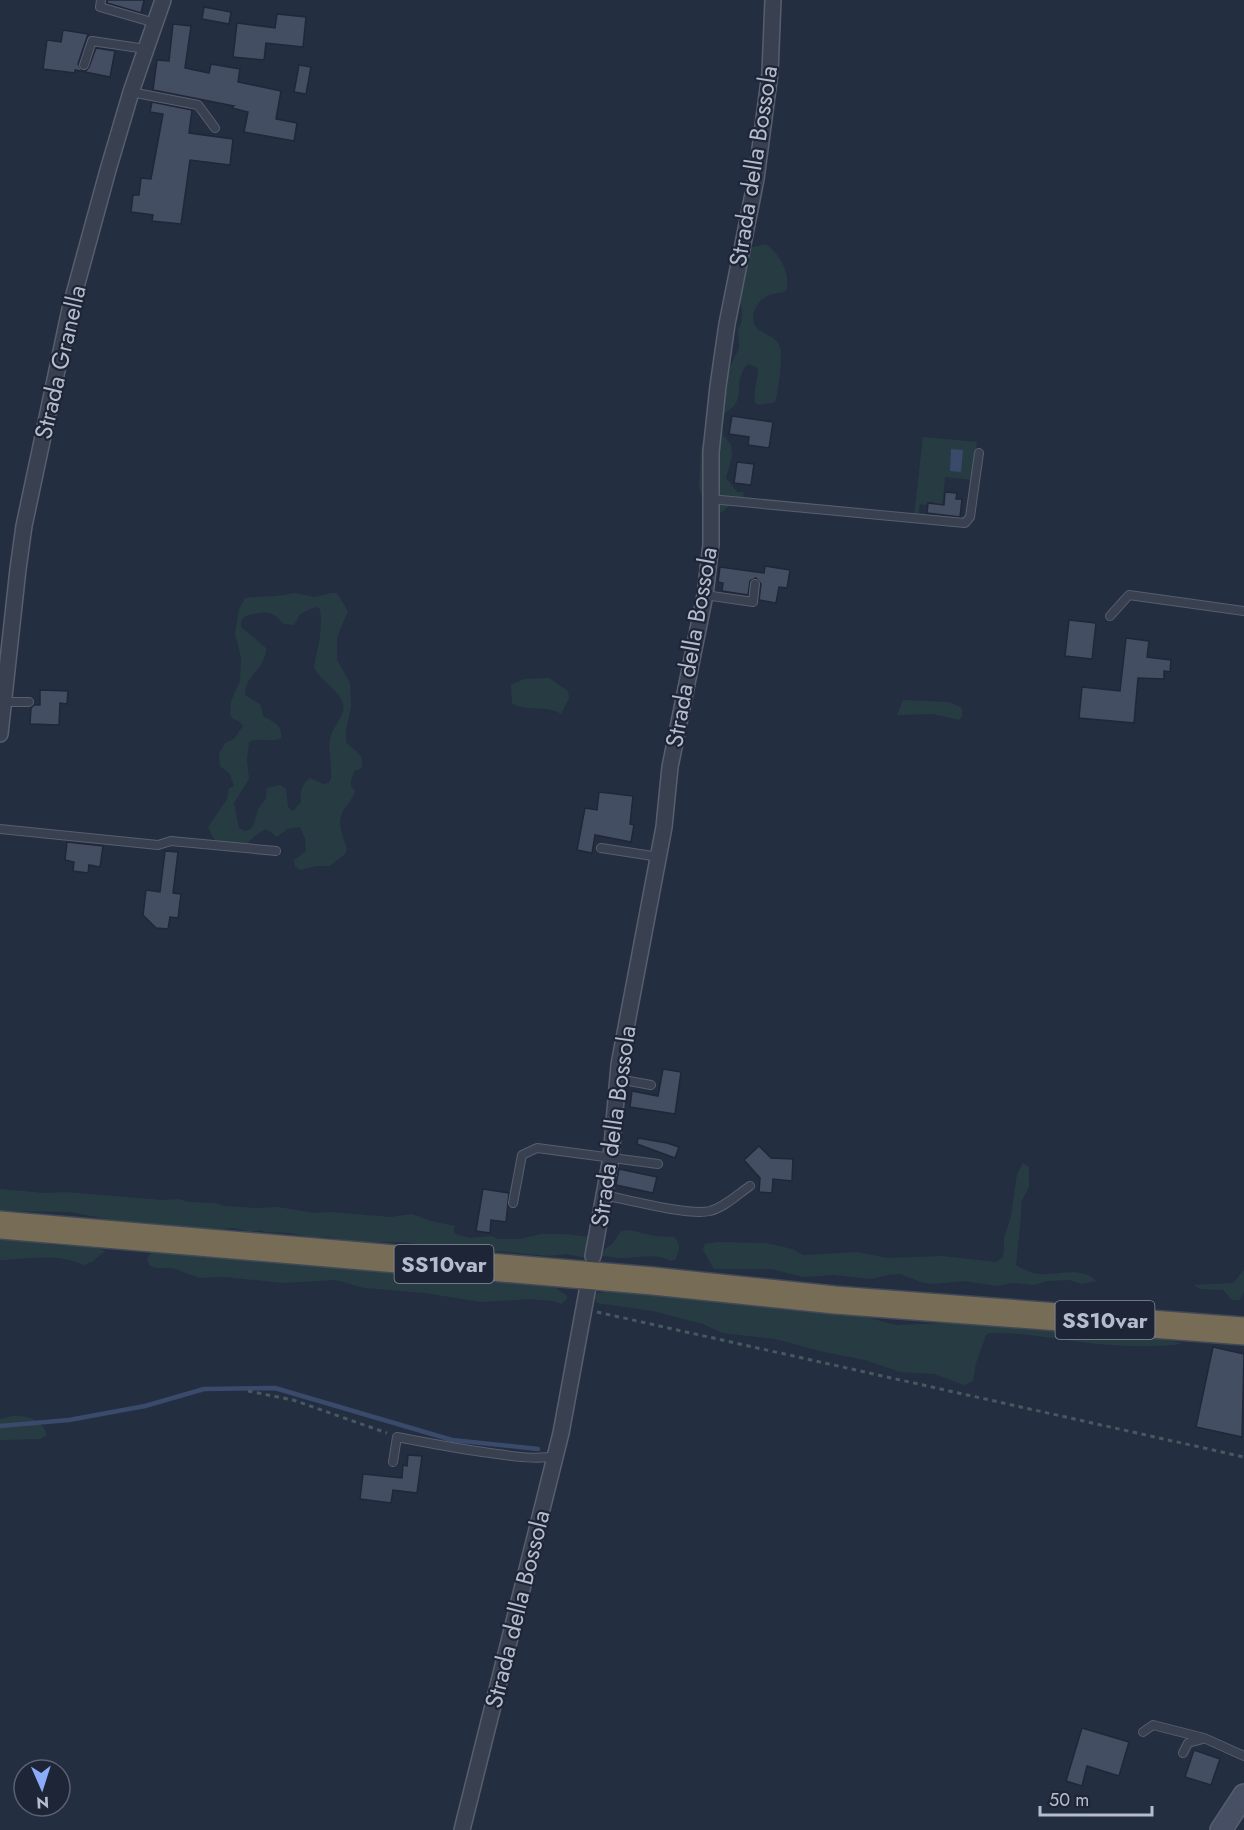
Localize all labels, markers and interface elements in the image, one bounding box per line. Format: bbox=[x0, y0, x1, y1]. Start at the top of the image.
street label: Strada della Bossola bbox=[720, 63, 786, 269]
street label: Strada Granella bbox=[25, 282, 95, 442]
street label: Strada della Bossola bbox=[656, 544, 726, 750]
street label: Strada della Bossola bbox=[582, 1023, 644, 1229]
road number: SS10var bbox=[394, 1245, 494, 1283]
road number: SS10var bbox=[1056, 1301, 1154, 1339]
street label: Strada della Bossola bbox=[475, 1506, 559, 1712]
north arrow bbox=[12, 1758, 72, 1818]
scale bar bbox=[1040, 1779, 1152, 1817]
text: 50 m bbox=[1049, 1787, 1089, 1813]
text: N bbox=[36, 1791, 50, 1814]

